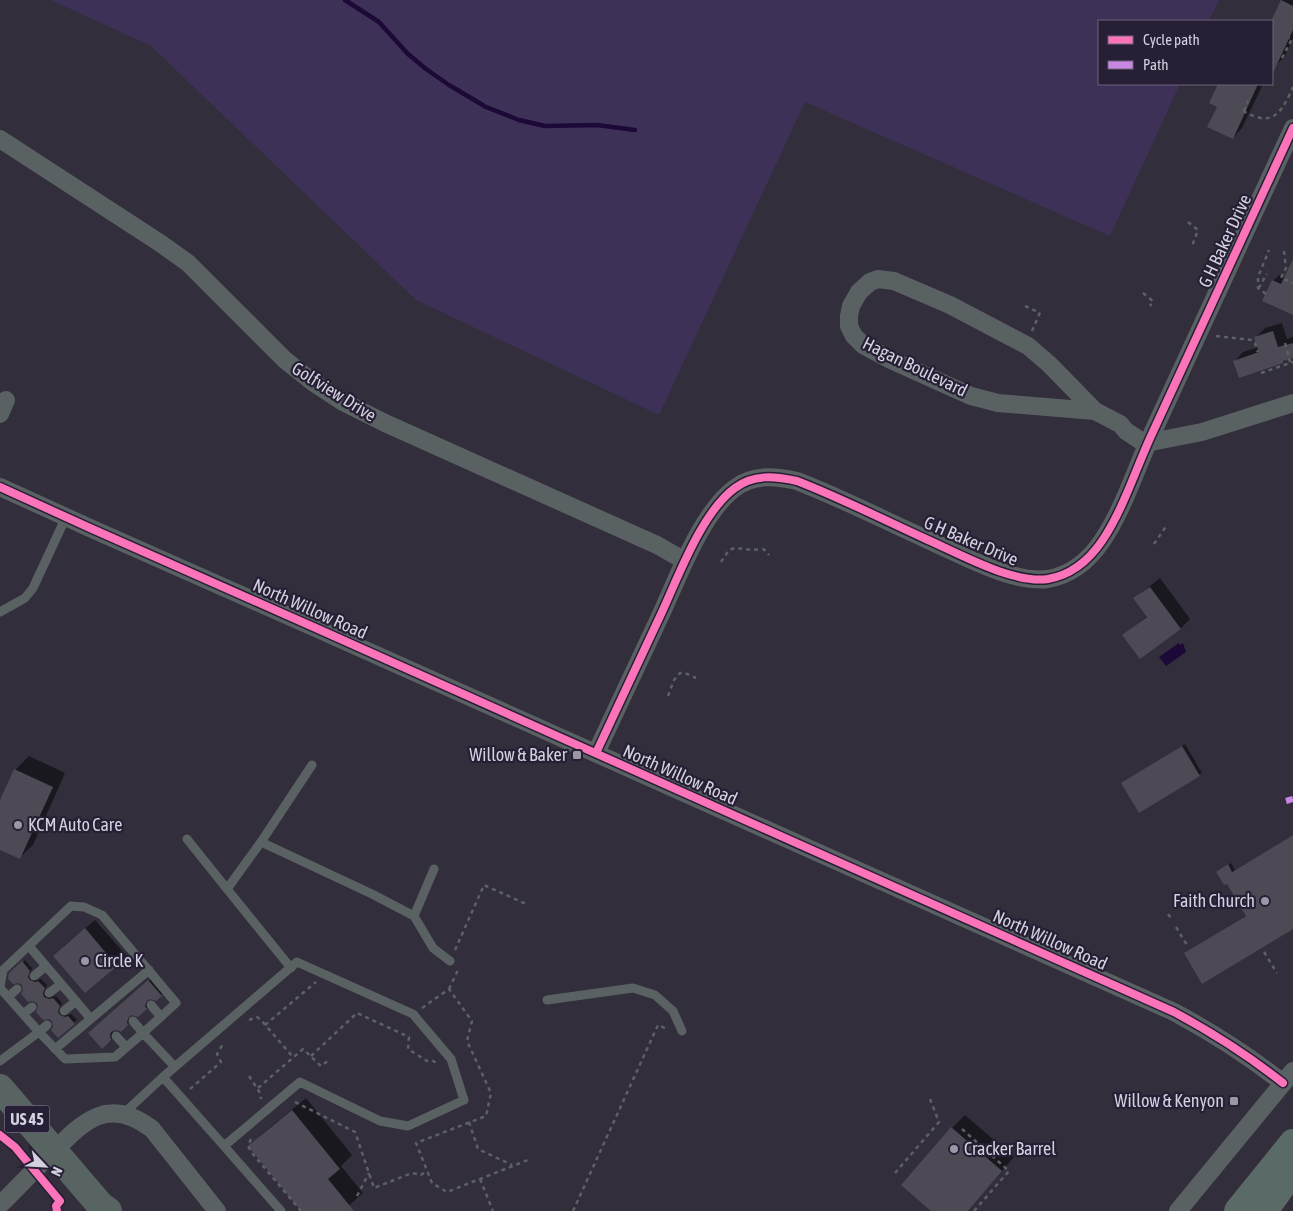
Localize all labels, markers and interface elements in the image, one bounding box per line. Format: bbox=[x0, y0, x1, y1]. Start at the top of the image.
legend bbox=[1098, 20, 1273, 85]
text: Cycle path bbox=[1143, 31, 1200, 48]
text: Path bbox=[1143, 56, 1169, 73]
street label: G H Baker Drive bbox=[1194, 191, 1255, 291]
street label: Hagan Boulevard bbox=[860, 332, 971, 401]
street label: Golfview Drive bbox=[288, 357, 380, 426]
street label: G H Baker Drive bbox=[921, 511, 1021, 570]
street label: North Willow Road bbox=[250, 574, 371, 643]
street label: North Willow Road bbox=[620, 740, 741, 809]
place label: Willow & Baker bbox=[469, 744, 568, 765]
marker: Willow & Baker bbox=[571, 749, 583, 761]
place label: KCM Auto Care bbox=[28, 814, 122, 835]
marker: KCM Auto Care bbox=[12, 819, 24, 831]
place label: Faith Church bbox=[1173, 890, 1255, 911]
marker: Faith Church bbox=[1259, 895, 1271, 907]
street label: North Willow Road bbox=[990, 905, 1111, 974]
place label: Circle K bbox=[95, 950, 143, 971]
marker: Circle K bbox=[79, 955, 91, 967]
place label: Willow & Kenyon bbox=[1114, 1090, 1224, 1111]
marker: Willow & Kenyon bbox=[1228, 1095, 1240, 1107]
road number: US 45 bbox=[5, 1106, 50, 1132]
place label: Cracker Barrel bbox=[964, 1138, 1056, 1159]
north arrow bbox=[20, 1141, 70, 1191]
marker: Cracker Barrel bbox=[948, 1143, 960, 1155]
text: N bbox=[48, 1164, 66, 1179]

